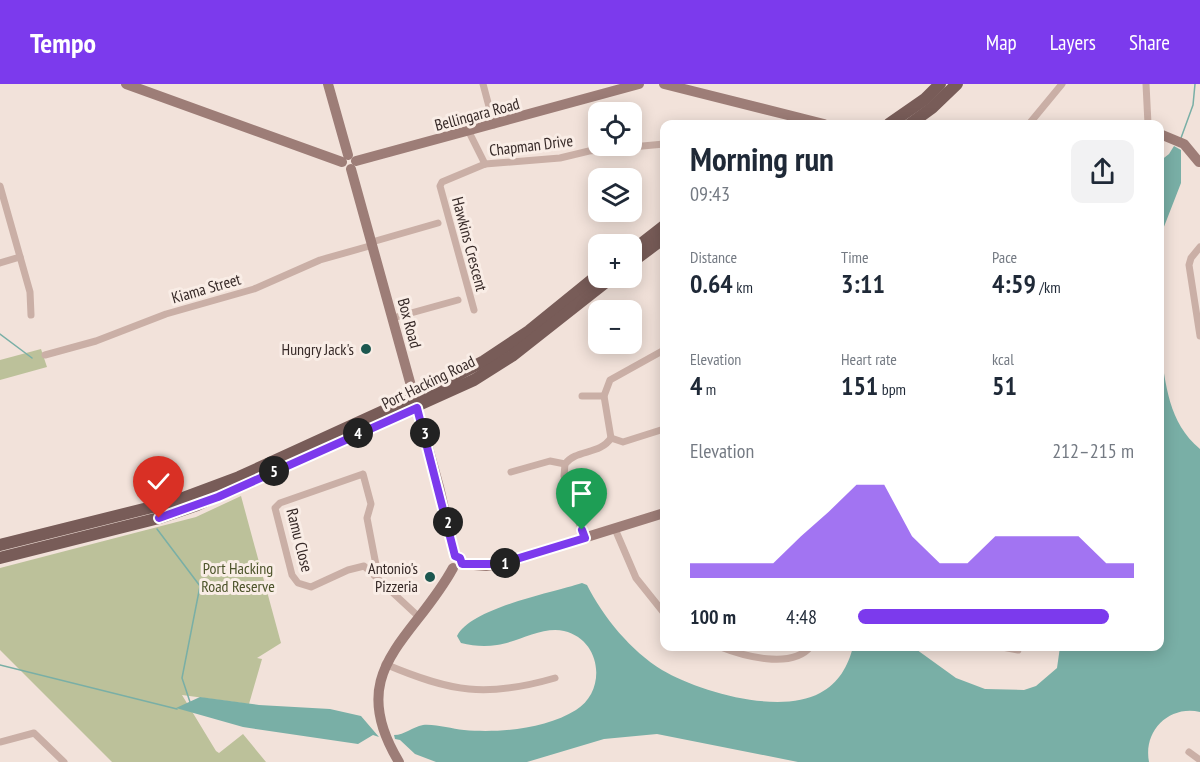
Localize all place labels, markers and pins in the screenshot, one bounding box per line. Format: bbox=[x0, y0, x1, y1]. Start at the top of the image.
place label: Hungry Jack's bbox=[282, 339, 354, 359]
marker: Hungry Jack's bbox=[359, 342, 373, 356]
pin: 4 bbox=[343, 418, 373, 448]
pin: 3 bbox=[410, 418, 440, 448]
pin bbox=[133, 456, 184, 518]
pin: 5 bbox=[259, 456, 289, 486]
pin bbox=[556, 468, 607, 530]
pin: 2 bbox=[433, 507, 463, 537]
pin: 1 bbox=[490, 548, 520, 578]
place label: Antonio's Pizzeria bbox=[368, 558, 418, 596]
marker: Antonio's Pizzeria bbox=[423, 570, 437, 584]

